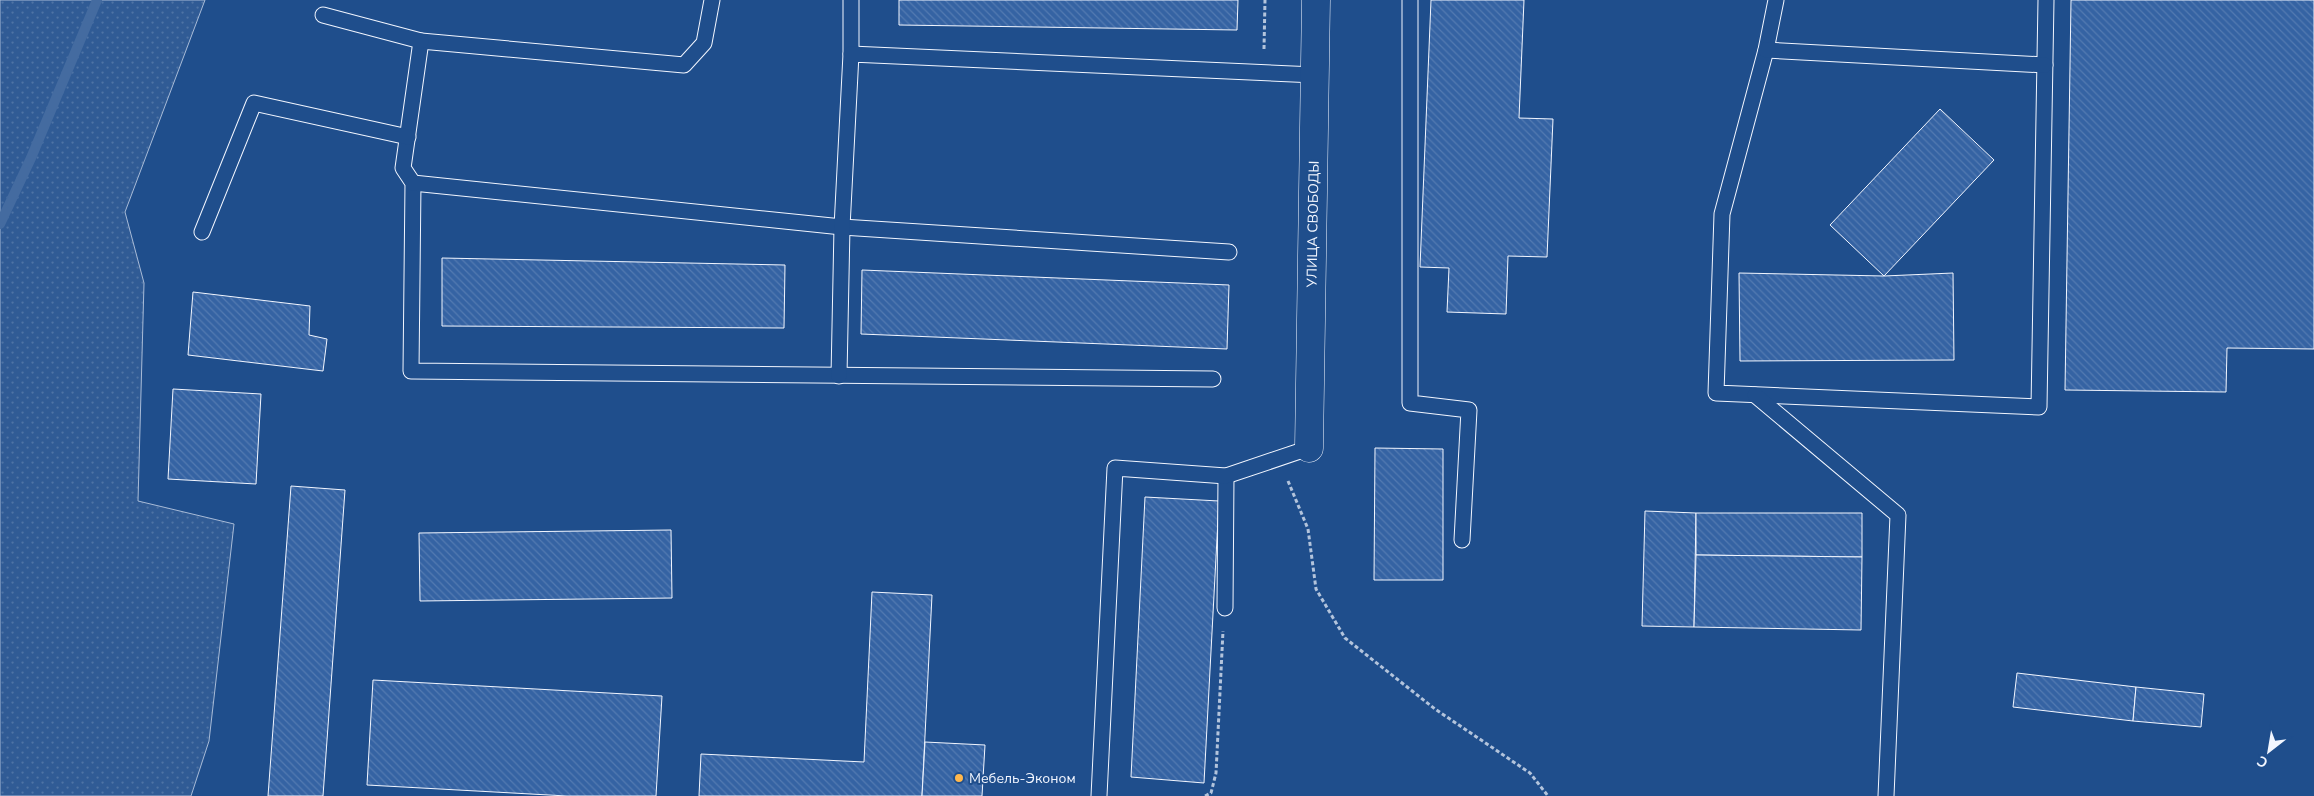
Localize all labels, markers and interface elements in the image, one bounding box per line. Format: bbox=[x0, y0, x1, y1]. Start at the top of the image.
street label: УЛИЦА СВОБОДЫ bbox=[1302, 160, 1324, 289]
north arrow bbox=[2244, 726, 2294, 776]
text: С bbox=[2253, 751, 2272, 772]
place label: Мебель-Эконом bbox=[969, 769, 1076, 788]
marker: Мебель-Эконом bbox=[953, 772, 965, 784]

